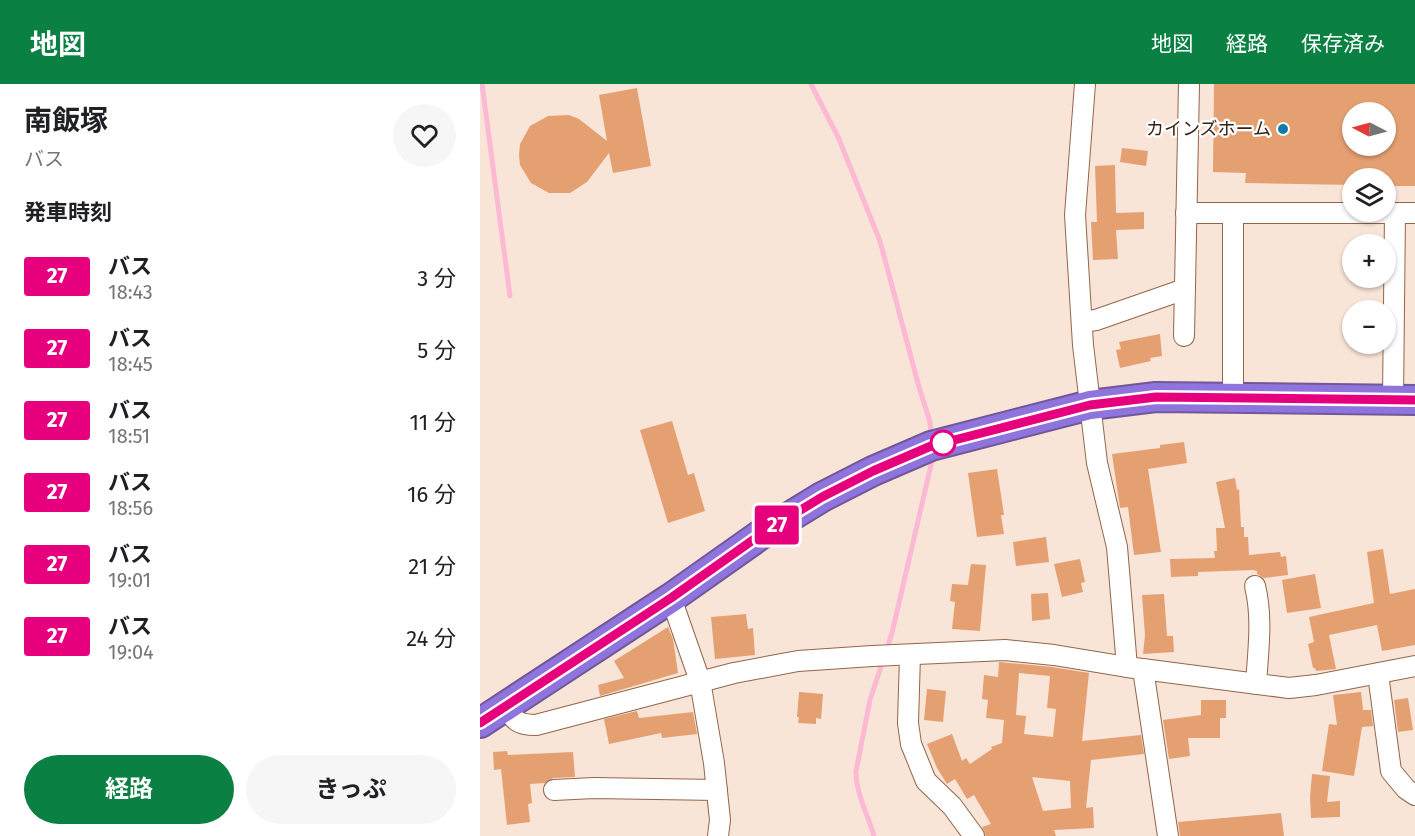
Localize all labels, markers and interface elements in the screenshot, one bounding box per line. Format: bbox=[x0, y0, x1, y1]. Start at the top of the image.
text: 地図 bbox=[30, 28, 86, 61]
text: 地図 bbox=[1151, 31, 1193, 57]
text: 経路 bbox=[1226, 31, 1268, 57]
text: 保存済み bbox=[1301, 31, 1385, 57]
north arrow bbox=[1342, 102, 1396, 156]
map controls bbox=[1342, 102, 1396, 354]
text: 南飯塚 bbox=[24, 104, 108, 137]
button: heart bbox=[393, 104, 456, 167]
place label: カインズホーム bbox=[1146, 118, 1271, 140]
marker: カインズホーム bbox=[1276, 122, 1290, 136]
text: バス bbox=[24, 147, 64, 171]
button: layers bbox=[1342, 168, 1396, 222]
text: 発車時刻 bbox=[24, 199, 112, 226]
button: + bbox=[1342, 234, 1396, 288]
text: バス bbox=[108, 253, 152, 280]
text: 27 bbox=[47, 263, 67, 289]
text: 3 分 bbox=[417, 265, 456, 292]
text: 18:43 bbox=[108, 280, 153, 304]
button: − bbox=[1342, 300, 1396, 354]
text: バス bbox=[108, 325, 152, 352]
text: 27 bbox=[47, 335, 67, 361]
text: 5 分 bbox=[417, 337, 456, 364]
text: 18:45 bbox=[108, 352, 153, 376]
text: バス bbox=[108, 397, 152, 424]
text: 27 bbox=[47, 407, 67, 433]
text: 11 分 bbox=[409, 409, 456, 436]
text: 18:51 bbox=[108, 424, 150, 448]
unlabelled marker bbox=[930, 430, 956, 456]
text: バス bbox=[108, 469, 152, 496]
text: 27 bbox=[47, 479, 67, 505]
text: 16 分 bbox=[407, 481, 456, 508]
text: 18:56 bbox=[108, 496, 153, 520]
line badge: 27 bbox=[750, 506, 804, 544]
text: 27 bbox=[767, 512, 787, 538]
text: バス bbox=[108, 541, 152, 568]
text: 27 bbox=[47, 551, 67, 577]
text: 21 分 bbox=[408, 553, 456, 580]
text: 19:01 bbox=[108, 568, 151, 592]
text: バス bbox=[108, 613, 152, 640]
text: 27 bbox=[47, 623, 67, 649]
text: 24 分 bbox=[406, 625, 456, 652]
text: 19:04 bbox=[108, 640, 154, 664]
button: 経路 bbox=[24, 755, 234, 824]
button: きっぷ bbox=[246, 755, 456, 824]

